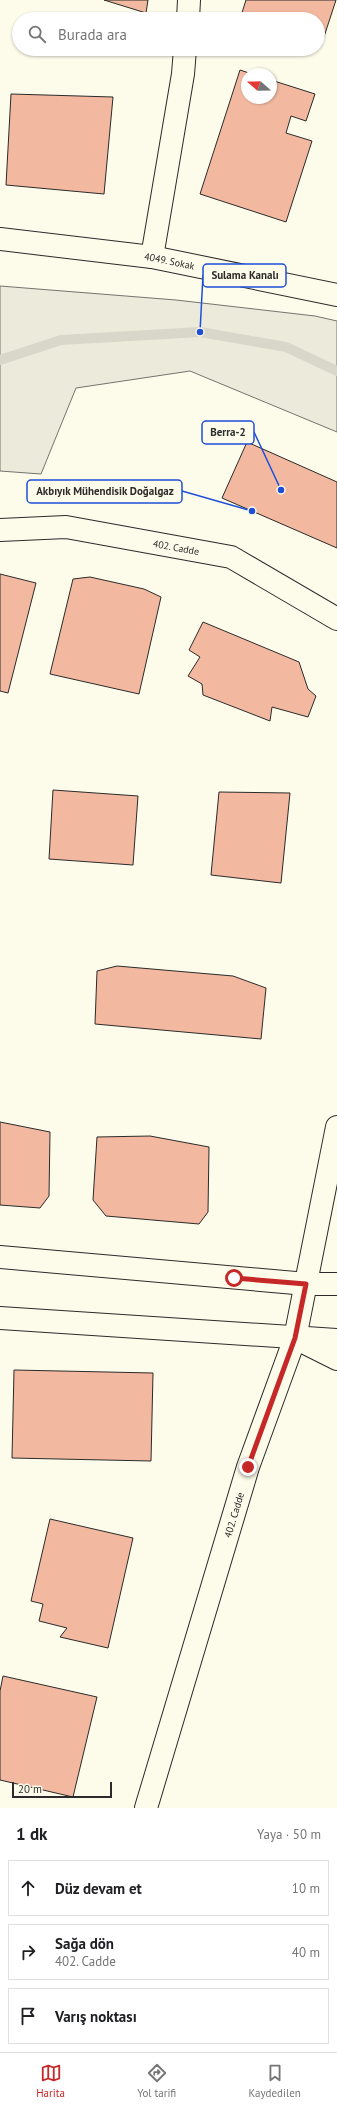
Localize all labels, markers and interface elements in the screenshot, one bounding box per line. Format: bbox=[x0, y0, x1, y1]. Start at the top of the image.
search box bbox=[12, 12, 325, 56]
icon: search bbox=[26, 23, 48, 45]
text: Burada ara bbox=[58, 25, 127, 44]
north arrow bbox=[241, 68, 277, 104]
street label: 4049. Sokak bbox=[144, 250, 196, 272]
callout: Sulama Kanalı bbox=[203, 264, 286, 287]
text: Sulama Kanalı bbox=[211, 268, 279, 282]
callout: Berra-2 bbox=[202, 421, 254, 444]
text: Berra-2 bbox=[210, 425, 246, 439]
callout: Akbıyık Mühendisik Doğalgaz bbox=[27, 480, 182, 503]
text: Akbıyık Mühendisik Doğalgaz bbox=[36, 484, 174, 498]
street label: 402. Cadde bbox=[152, 536, 200, 558]
route start bbox=[225, 1269, 243, 1287]
route end bbox=[239, 1458, 257, 1476]
street label: 402. Cadde bbox=[221, 1491, 247, 1539]
scale bar bbox=[12, 1780, 112, 1799]
text: 20 m bbox=[18, 1782, 42, 1796]
text: 1 dk bbox=[16, 1823, 47, 1845]
text: Yaya · 50 m bbox=[257, 1826, 321, 1843]
icon: ahead bbox=[17, 1877, 39, 1899]
text: Düz devam et bbox=[55, 1879, 142, 1898]
text: 10 m bbox=[292, 1880, 320, 1897]
text: Sağa dön bbox=[55, 1934, 114, 1953]
icon: right bbox=[17, 1941, 39, 1963]
text: 40 m bbox=[292, 1944, 320, 1961]
text: 402. Cadde bbox=[55, 1953, 116, 1970]
icon: arrive bbox=[17, 2005, 39, 2027]
text: Varış noktası bbox=[55, 2007, 137, 2026]
tab: Harita bbox=[36, 2062, 65, 2100]
tab: Yol tarifi bbox=[137, 2062, 176, 2100]
tab: Kaydedilen bbox=[249, 2062, 301, 2100]

